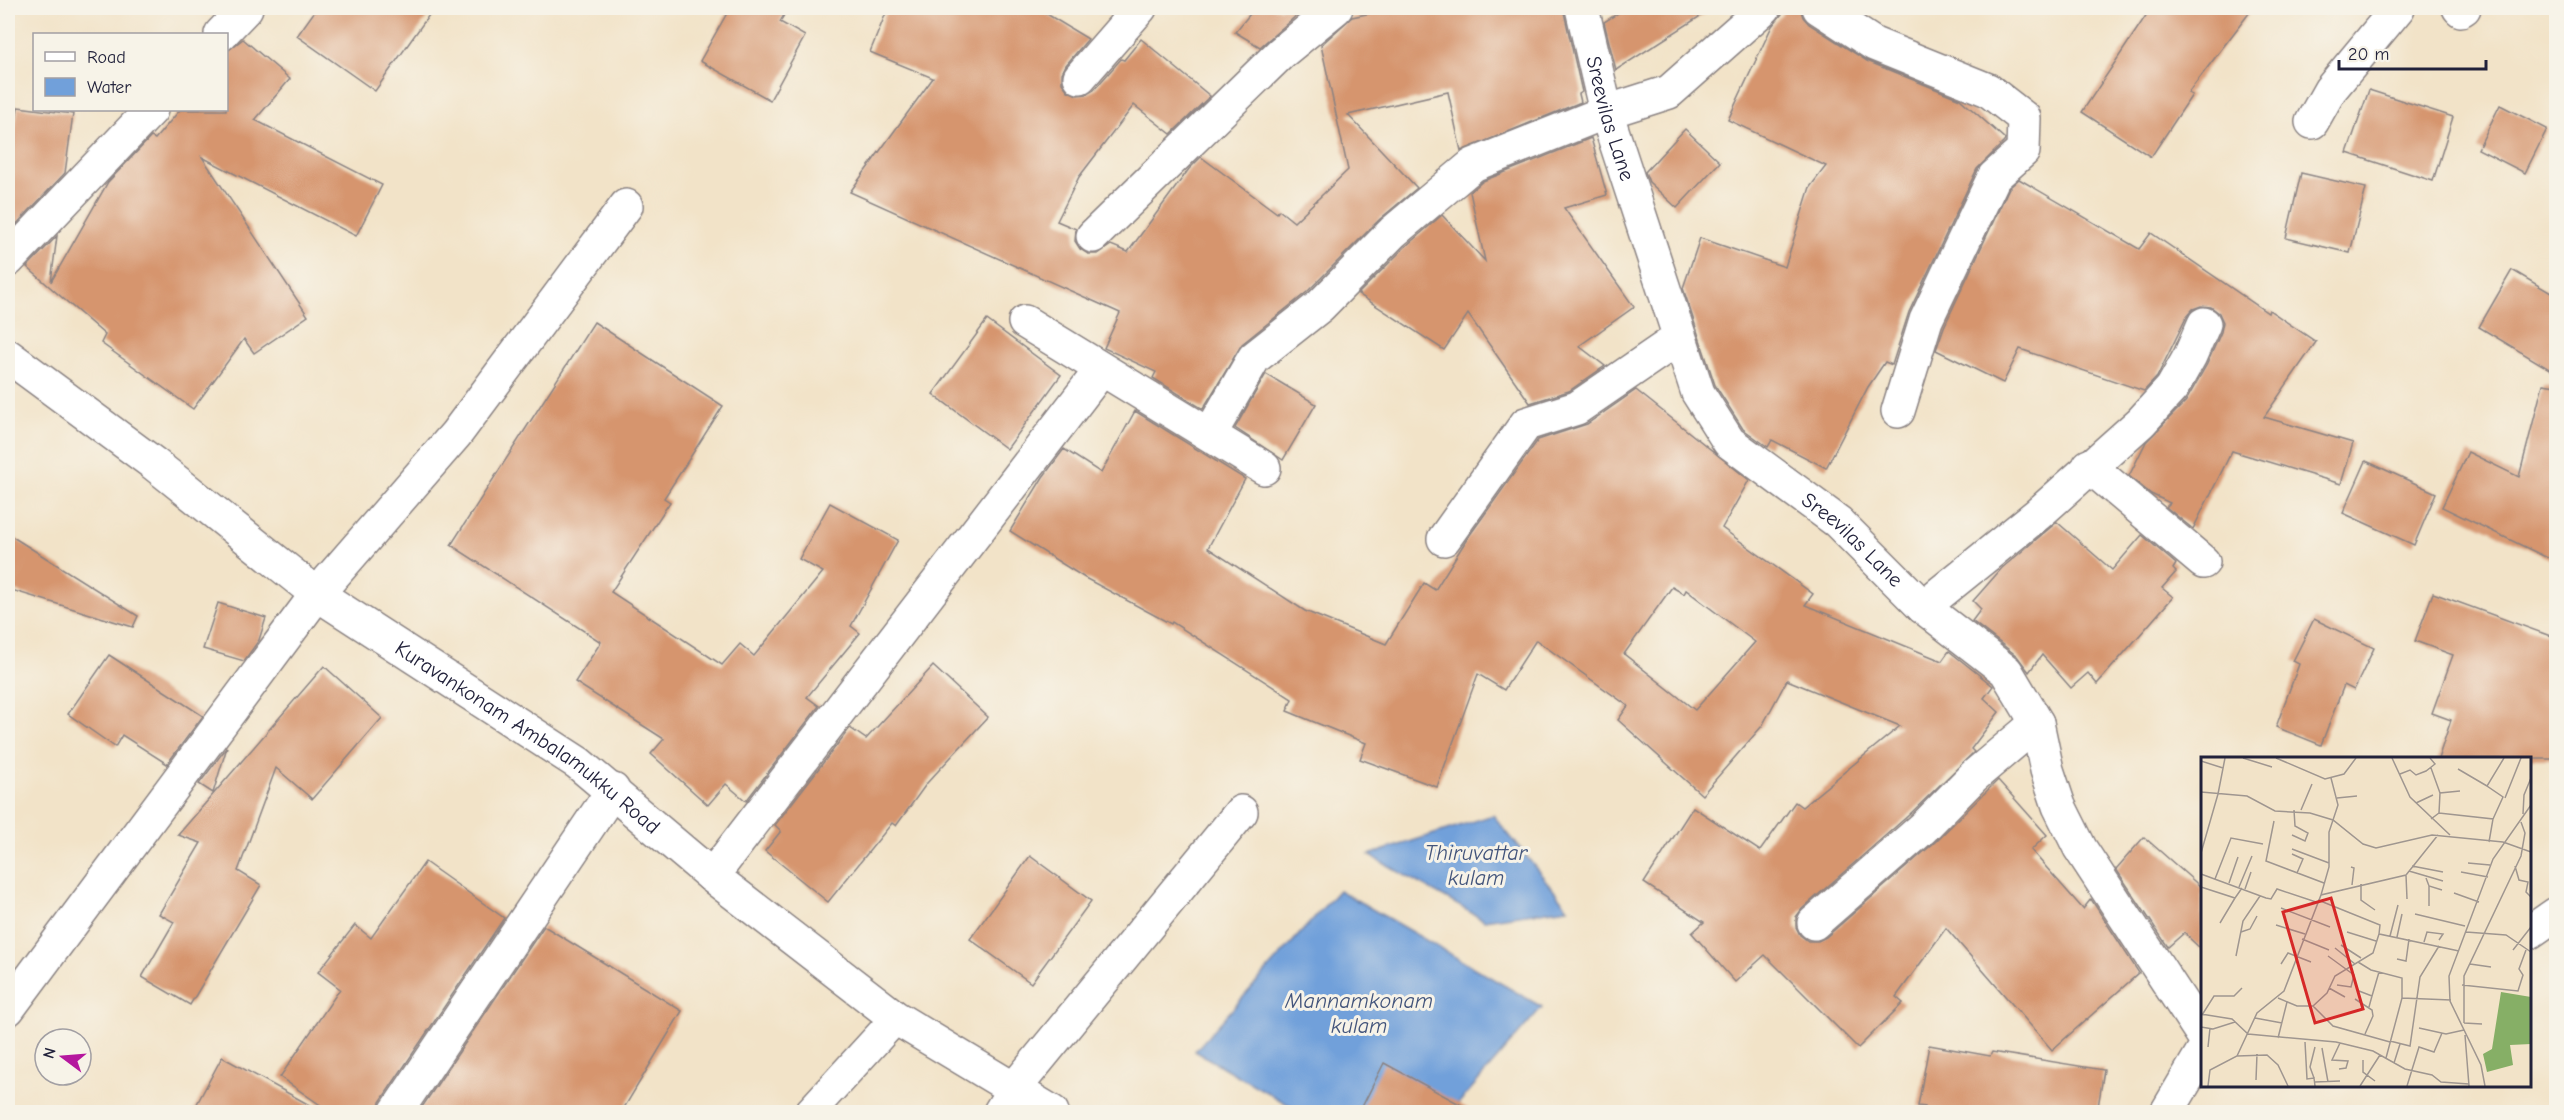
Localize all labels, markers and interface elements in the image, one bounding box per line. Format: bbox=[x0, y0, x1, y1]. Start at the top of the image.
legend bbox=[33, 33, 228, 111]
scale bar bbox=[2339, 33, 2486, 71]
text: 20 m bbox=[2348, 44, 2389, 65]
text: Road bbox=[87, 47, 126, 68]
street label: Sreevilas Lane bbox=[1581, 54, 1640, 184]
text: Water bbox=[87, 77, 132, 98]
street label: Sreevilas Lane bbox=[1797, 488, 1908, 592]
street label: Kuravankonam Ambalamukku Road bbox=[391, 636, 665, 839]
inset map bbox=[2201, 757, 2531, 1087]
water label: Thiruvattar kulam bbox=[1425, 840, 1529, 891]
water label: Mannamkonam kulam bbox=[1284, 988, 1433, 1039]
north arrow bbox=[33, 1027, 93, 1087]
text: N bbox=[39, 1046, 60, 1061]

